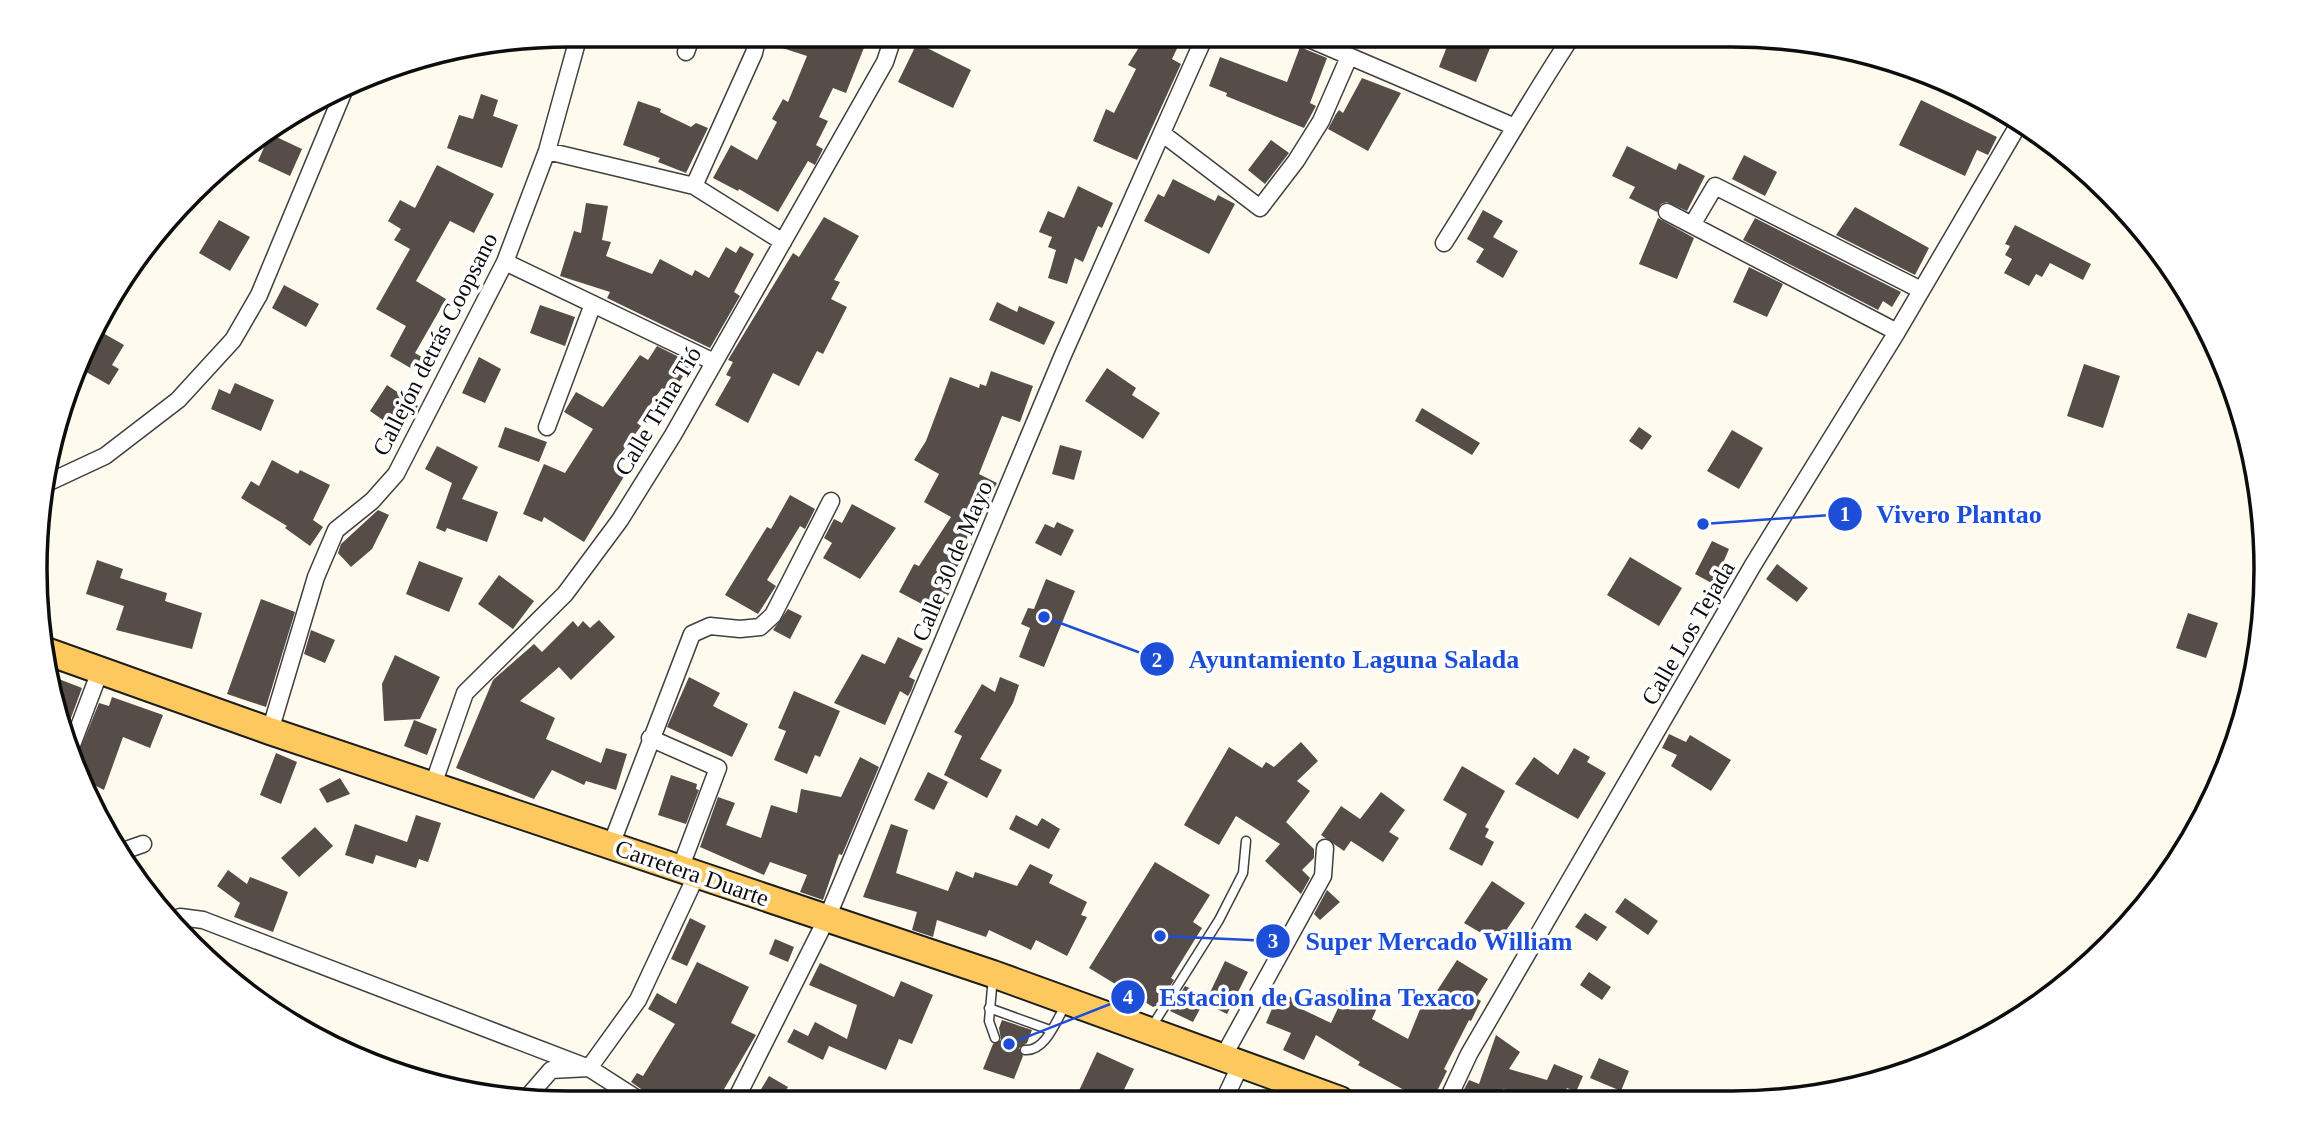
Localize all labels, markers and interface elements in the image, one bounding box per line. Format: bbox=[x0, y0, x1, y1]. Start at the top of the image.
street label: Callejón detrás Coopsano bbox=[367, 228, 503, 460]
street label: Calle Trina Tió bbox=[609, 342, 707, 480]
street label: Calle 30 de Mayo bbox=[907, 477, 997, 645]
callout: Vivero Plantao bbox=[1827, 491, 2055, 538]
text: Vivero Plantao bbox=[1876, 500, 2042, 529]
text: 1 bbox=[1840, 502, 1850, 526]
street label: Calle Los Tejada bbox=[1636, 556, 1740, 710]
callout: Ayuntamiento Laguna Salada bbox=[1140, 636, 1533, 683]
text: Ayuntamiento Laguna Salada bbox=[1189, 645, 1519, 674]
text: 2 bbox=[1152, 648, 1162, 672]
street label: Carretera Duarte bbox=[612, 835, 772, 911]
callout: Super Mercado William bbox=[1256, 917, 1586, 964]
text: Super Mercado William bbox=[1306, 927, 1573, 956]
text: 3 bbox=[1268, 929, 1278, 953]
callout: Estacion de Gasolina Texaco bbox=[1110, 973, 1489, 1020]
text: Estacion de Gasolina Texaco bbox=[1159, 983, 1475, 1012]
text: 4 bbox=[1123, 985, 1134, 1009]

